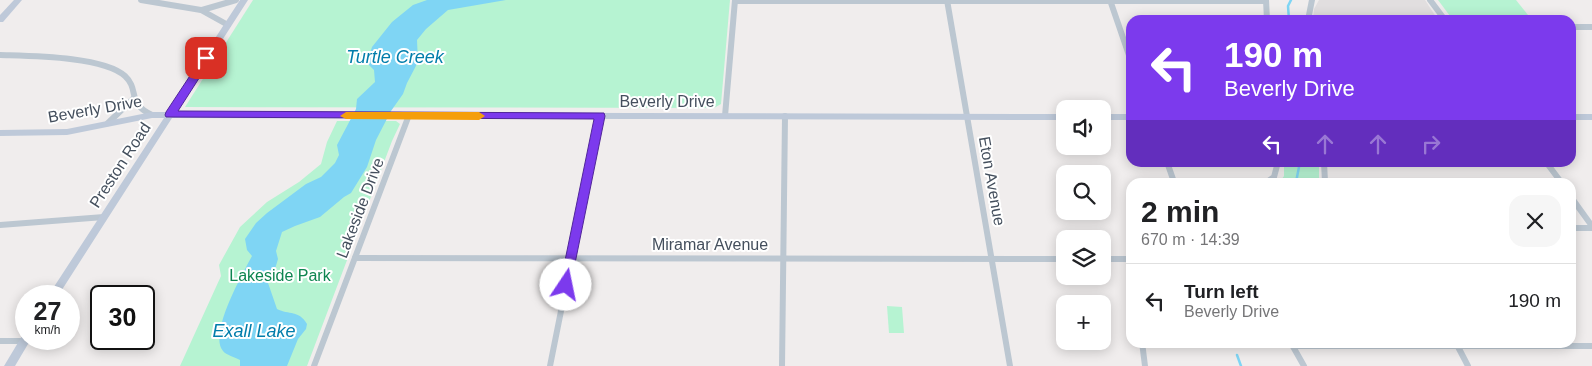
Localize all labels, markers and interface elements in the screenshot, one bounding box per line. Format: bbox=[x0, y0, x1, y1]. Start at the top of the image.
icon: left bbox=[1141, 35, 1206, 100]
text: 190 m bbox=[1224, 35, 1323, 74]
pin bbox=[185, 37, 227, 79]
icon: arrive bbox=[192, 44, 220, 72]
water label: Turtle Creek bbox=[346, 47, 445, 67]
text: Beverly Drive bbox=[1224, 76, 1355, 101]
street label: Beverly Drive bbox=[47, 92, 143, 126]
street label: Beverly Drive bbox=[619, 93, 715, 110]
map controls bbox=[1056, 100, 1111, 350]
button: sound bbox=[1056, 100, 1111, 155]
street label: Preston Road bbox=[86, 119, 154, 211]
icon: left bbox=[1258, 130, 1286, 158]
icon: ahead bbox=[1311, 130, 1339, 158]
icon: ahead bbox=[1364, 130, 1392, 158]
icon: right bbox=[1417, 130, 1445, 158]
street label: Eton Avenue bbox=[976, 135, 1008, 227]
street label: Lakeside Drive bbox=[333, 155, 387, 260]
button: search bbox=[1056, 165, 1111, 220]
text: 2 min bbox=[1141, 195, 1219, 228]
button: close bbox=[1509, 195, 1561, 247]
button: layers bbox=[1056, 230, 1111, 285]
text: 670 m · 14:39 bbox=[1141, 231, 1240, 248]
street label: Miramar Avenue bbox=[652, 236, 768, 253]
position arrow bbox=[539, 258, 591, 310]
park label: Lakeside Park bbox=[229, 267, 332, 284]
text: Turn left bbox=[1184, 281, 1259, 302]
speed limit sign: 30 bbox=[90, 285, 155, 350]
icon: left bbox=[1141, 287, 1169, 315]
text: 190 m bbox=[1508, 290, 1561, 311]
button: + bbox=[1056, 295, 1111, 350]
text: 27 bbox=[34, 297, 61, 325]
text: Beverly Drive bbox=[1184, 303, 1279, 320]
water label: Exall Lake bbox=[212, 321, 296, 341]
text: km/h bbox=[34, 323, 61, 337]

